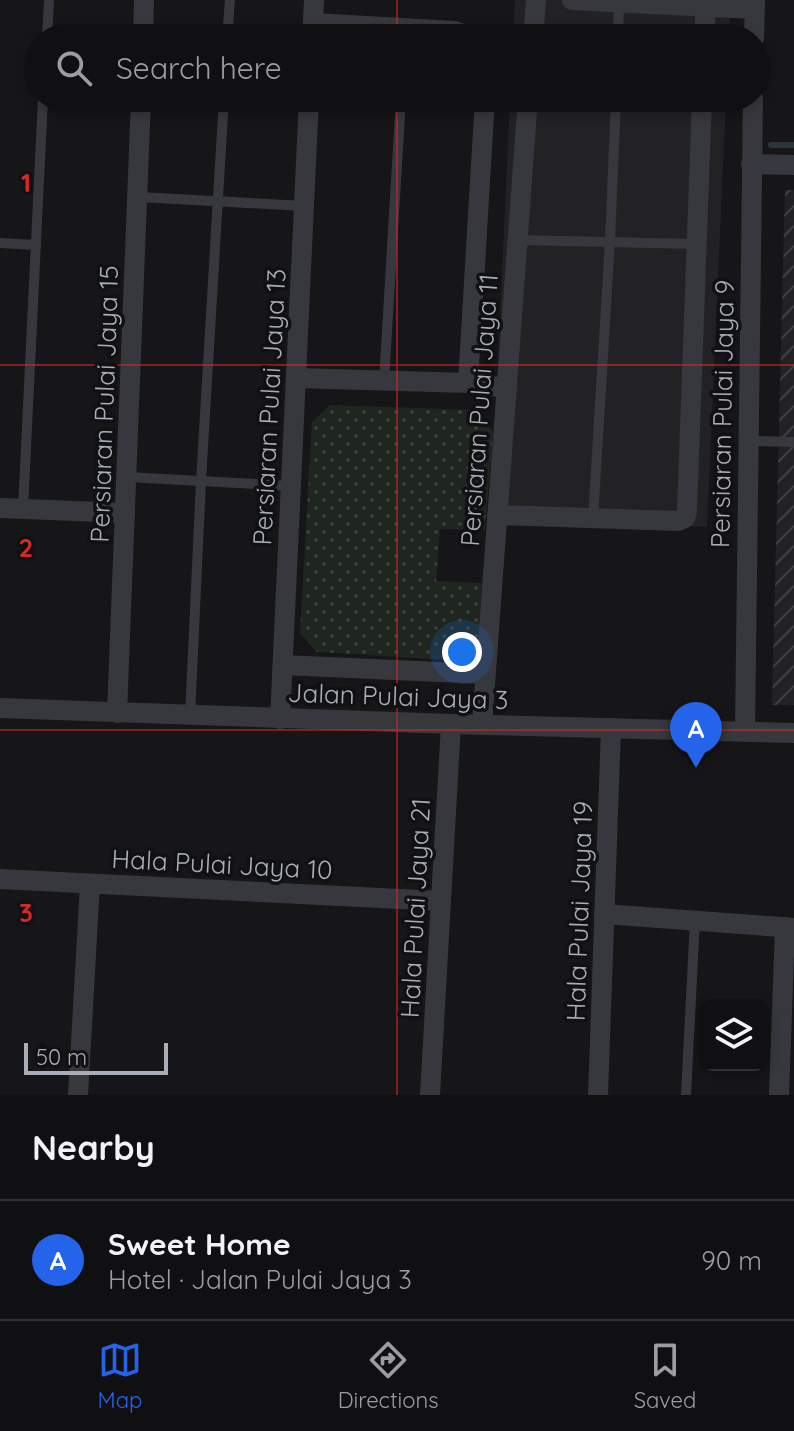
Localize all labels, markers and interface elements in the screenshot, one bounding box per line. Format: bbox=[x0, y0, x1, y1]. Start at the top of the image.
search box bbox=[24, 24, 770, 112]
icon: search bbox=[52, 46, 96, 90]
text: Search here bbox=[116, 49, 282, 87]
text: 1 bbox=[21, 166, 31, 199]
street label: Persiaran Pulai Jaya 15 bbox=[83, 265, 125, 543]
street label: Persiaran Pulai Jaya 13 bbox=[245, 268, 293, 546]
street label: Persiaran Pulai Jaya 11 bbox=[453, 273, 505, 547]
street label: Persiaran Pulai Jaya 9 bbox=[703, 280, 741, 548]
text: 2 bbox=[19, 531, 33, 564]
your location bbox=[442, 632, 482, 672]
street label: Jalan Pulai Jaya 3 bbox=[287, 676, 509, 716]
pin: A bbox=[670, 702, 722, 768]
street label: Hala Pulai Jaya 21 bbox=[393, 797, 437, 1019]
street label: Hala Pulai Jaya 19 bbox=[559, 800, 599, 1022]
street label: Hala Pulai Jaya 10 bbox=[111, 842, 333, 886]
text: 3 bbox=[19, 896, 33, 929]
map controls bbox=[698, 999, 770, 1071]
button: layers bbox=[698, 999, 770, 1071]
scale bar bbox=[24, 1039, 168, 1075]
text: 50 m bbox=[36, 1043, 87, 1071]
text: Nearby bbox=[32, 1126, 155, 1169]
text: Sweet Home bbox=[108, 1225, 291, 1263]
text: A bbox=[50, 1244, 66, 1277]
text: 90 m bbox=[701, 1244, 762, 1277]
text: Hotel · Jalan Pulai Jaya 3 bbox=[108, 1263, 412, 1296]
tab: Map bbox=[98, 1338, 142, 1414]
tab: Directions bbox=[338, 1338, 438, 1414]
tab: Saved bbox=[634, 1338, 696, 1414]

